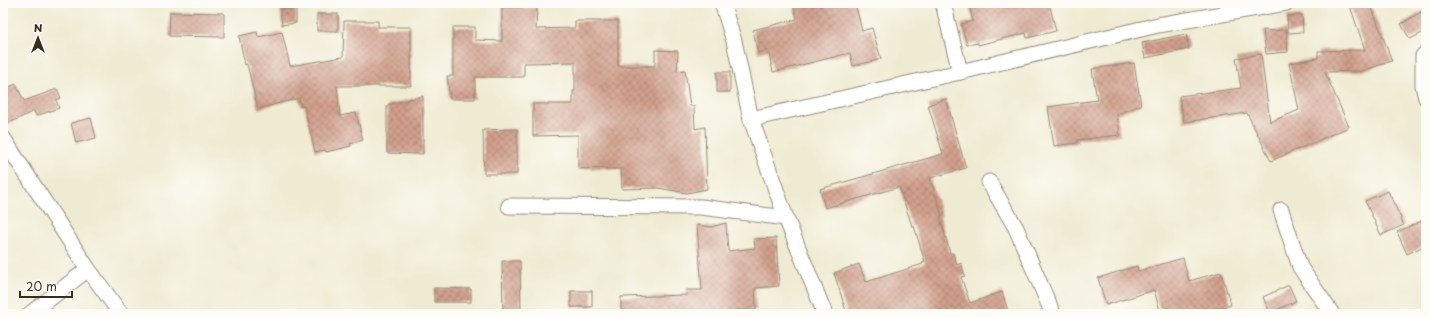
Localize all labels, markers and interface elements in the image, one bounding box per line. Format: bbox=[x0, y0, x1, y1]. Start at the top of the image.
north arrow bbox=[18, 18, 58, 58]
text: N bbox=[34, 19, 43, 36]
scale bar bbox=[20, 273, 72, 299]
text: 20 m bbox=[26, 277, 57, 295]

